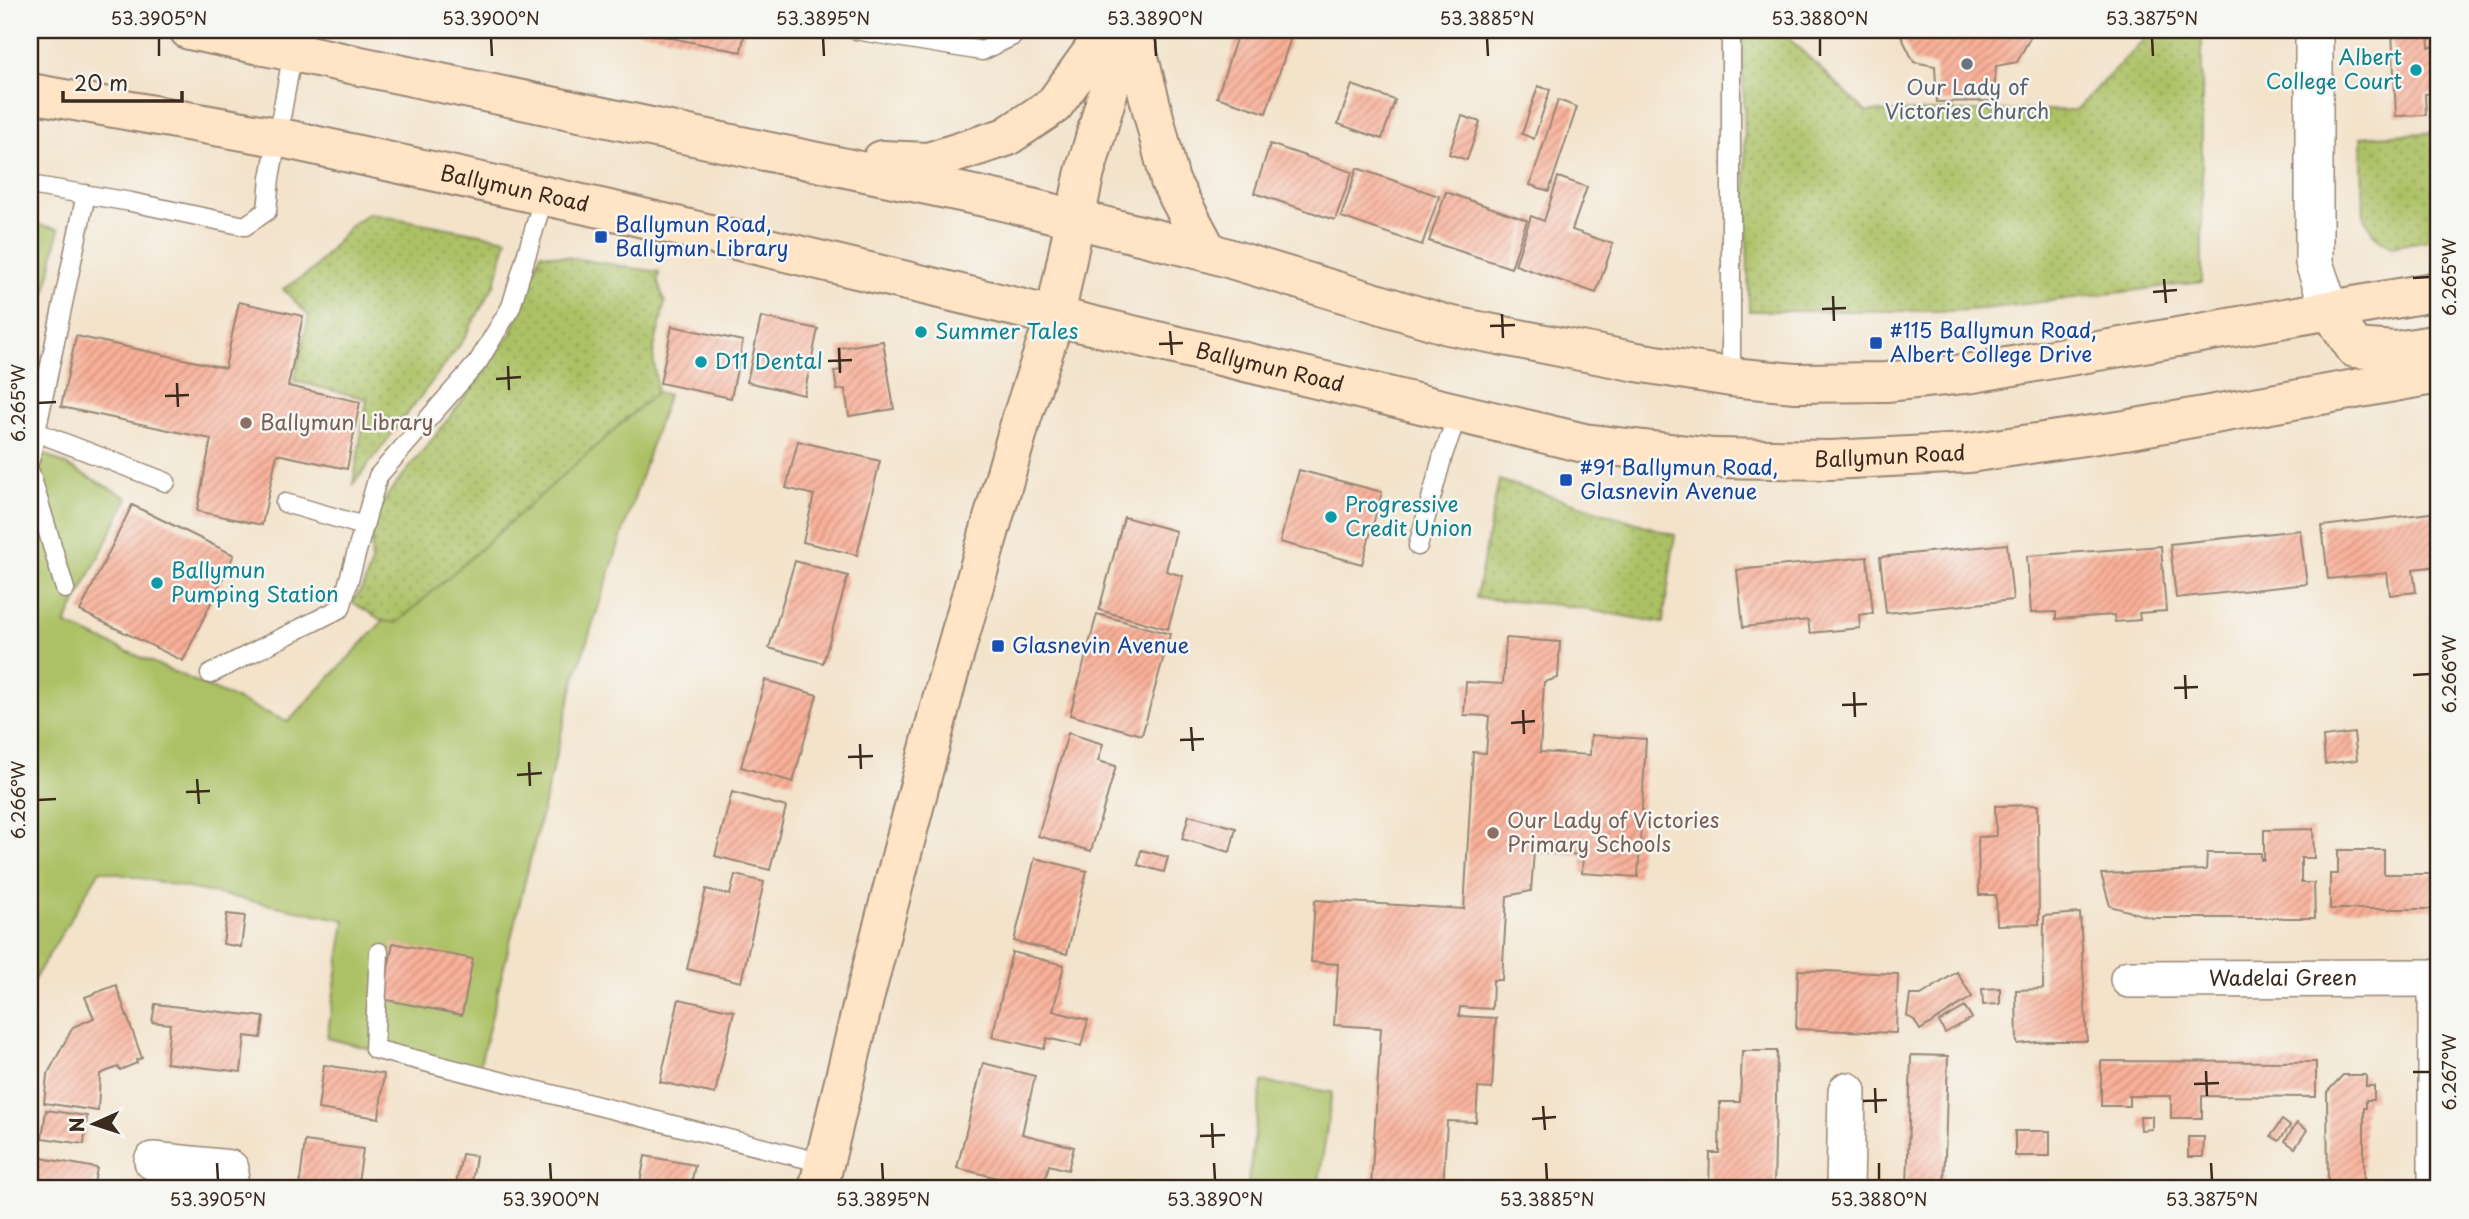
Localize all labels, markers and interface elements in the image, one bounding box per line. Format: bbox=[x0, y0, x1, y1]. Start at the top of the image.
text: 53.3905°N bbox=[111, 4, 207, 31]
text: 53.3900°N bbox=[442, 4, 540, 31]
text: 53.3895°N bbox=[776, 4, 870, 31]
text: 53.3890°N bbox=[1107, 4, 1203, 31]
text: 53.3885°N bbox=[1440, 4, 1534, 31]
text: 53.3880°N bbox=[1771, 4, 1869, 31]
text: 53.3875°N bbox=[2106, 4, 2198, 31]
place label: Albert College Court bbox=[2266, 40, 2402, 96]
marker: Our Lady of Victories Church bbox=[1959, 56, 1975, 72]
scale bar bbox=[63, 60, 182, 104]
marker: Albert College Court bbox=[2408, 62, 2424, 78]
text: 20 m bbox=[74, 66, 128, 98]
place label: Our Lady of Victories Church bbox=[1885, 70, 2049, 126]
street label: Ballymun Road bbox=[437, 155, 592, 219]
place label: Ballymun Road, Ballymun Library bbox=[615, 207, 788, 263]
marker: Ballymun Road, Ballymun Library bbox=[593, 229, 609, 245]
text: 6.265°W bbox=[2435, 237, 2462, 316]
place label: #115 Ballymun Road, Albert College Drive bbox=[1890, 313, 2097, 369]
place label: Summer Tales bbox=[935, 314, 1078, 346]
marker: Summer Tales bbox=[913, 324, 929, 340]
street label: Ballymun Road bbox=[1193, 333, 1347, 399]
marker: #115 Ballymun Road, Albert College Drive bbox=[1868, 335, 1884, 351]
place label: D11 Dental bbox=[715, 344, 823, 376]
marker: D11 Dental bbox=[693, 354, 709, 370]
text: 6.265°W bbox=[4, 363, 31, 442]
place label: Ballymun Library bbox=[260, 405, 433, 437]
marker: Ballymun Library bbox=[238, 415, 254, 431]
street label: Ballymun Road bbox=[1814, 435, 1966, 474]
place label: #91 Ballymun Road, Glasnevin Avenue bbox=[1580, 450, 1778, 506]
marker: #91 Ballymun Road, Glasnevin Avenue bbox=[1558, 472, 1574, 488]
place label: Progressive Credit Union bbox=[1345, 487, 1472, 543]
marker: Progressive Credit Union bbox=[1323, 509, 1339, 525]
place label: Ballymun Pumping Station bbox=[171, 553, 339, 609]
marker: Ballymun Pumping Station bbox=[149, 575, 165, 591]
place label: Glasnevin Avenue bbox=[1012, 628, 1189, 660]
text: 6.266°W bbox=[2435, 634, 2462, 713]
marker: Glasnevin Avenue bbox=[990, 638, 1006, 654]
text: 6.266°W bbox=[4, 760, 31, 839]
place label: Our Lady of Victories Primary Schools bbox=[1507, 803, 1719, 859]
marker: Our Lady of Victories Primary Schools bbox=[1485, 825, 1501, 841]
street label: Wadelai Green bbox=[2209, 960, 2357, 993]
text: 6.267°W bbox=[2435, 1033, 2462, 1111]
north arrow bbox=[60, 1090, 130, 1160]
text: N bbox=[62, 1117, 90, 1133]
text: 53.3905°N bbox=[170, 1185, 266, 1212]
text: 53.3900°N bbox=[502, 1185, 600, 1212]
text: 53.3895°N bbox=[836, 1185, 930, 1212]
text: 53.3890°N bbox=[1167, 1185, 1263, 1212]
text: 53.3885°N bbox=[1500, 1185, 1594, 1212]
text: 53.3880°N bbox=[1830, 1185, 1928, 1212]
text: 53.3875°N bbox=[2166, 1185, 2258, 1212]

